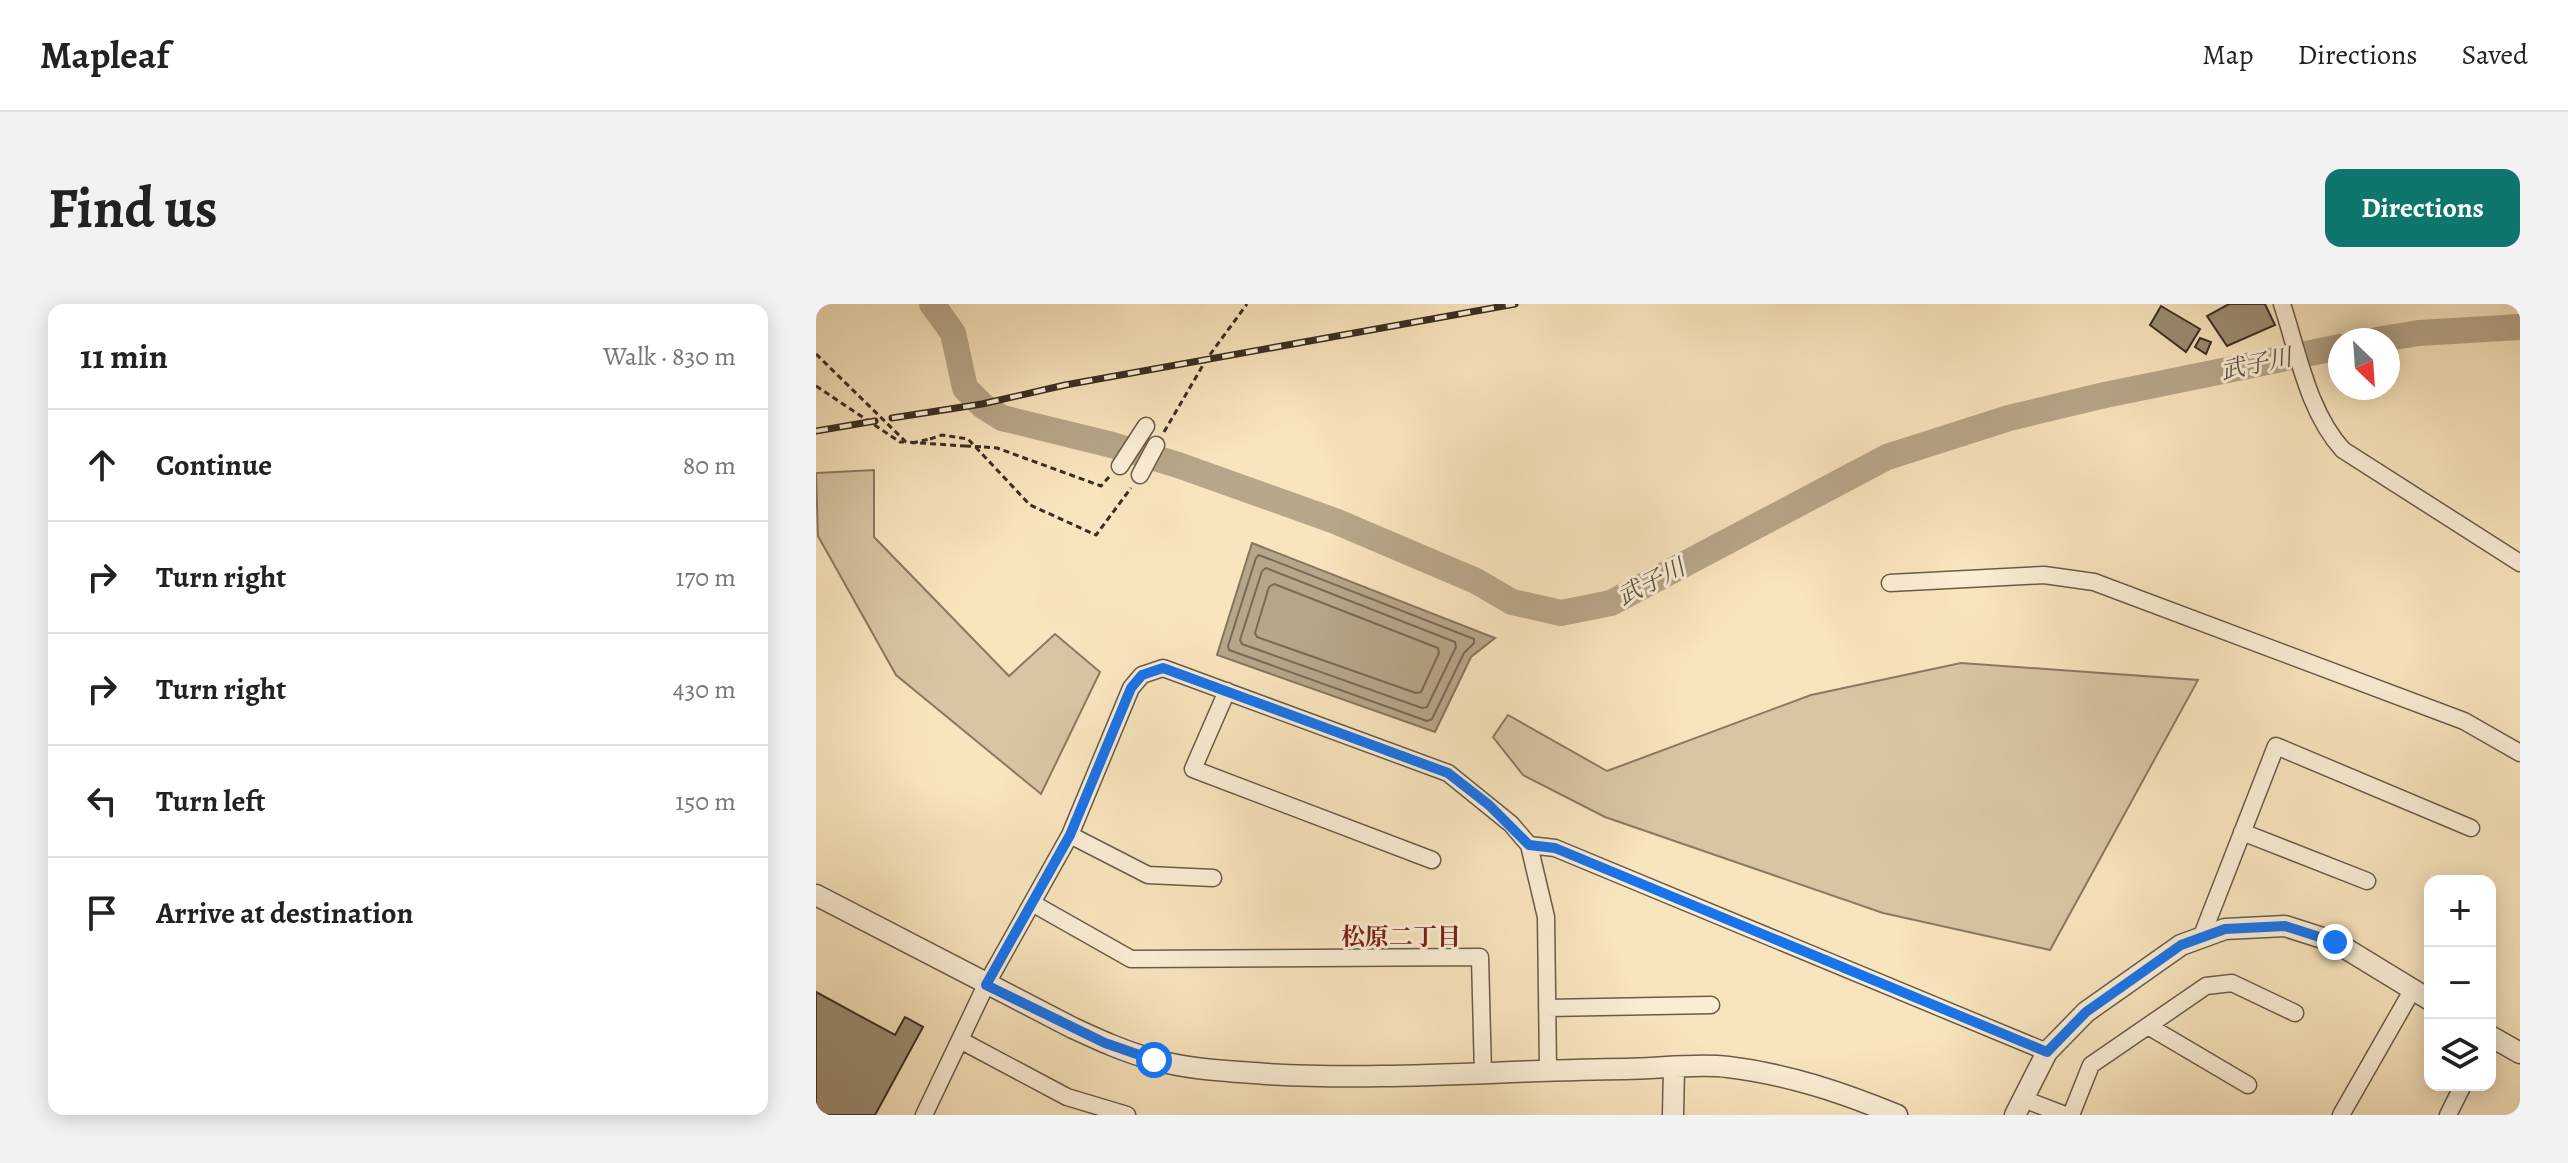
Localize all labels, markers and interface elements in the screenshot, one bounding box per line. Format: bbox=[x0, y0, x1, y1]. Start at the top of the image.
text: Mapleaf bbox=[40, 29, 169, 81]
text: Map bbox=[2202, 36, 2253, 74]
text: Directions bbox=[2297, 36, 2418, 74]
text: Saved bbox=[2462, 36, 2528, 74]
button: Directions bbox=[2325, 169, 2520, 247]
text: Find us bbox=[48, 170, 218, 246]
north arrow bbox=[2328, 328, 2400, 400]
text: 11 min bbox=[80, 333, 168, 380]
text: Walk · 830 m bbox=[603, 339, 736, 374]
water label: 武子川 bbox=[2217, 340, 2297, 387]
icon: ahead bbox=[80, 443, 124, 487]
text: Continue bbox=[156, 445, 272, 485]
text: 80 m bbox=[683, 448, 736, 483]
water label: 武子川 bbox=[1612, 550, 1693, 613]
icon: right bbox=[80, 555, 124, 599]
text: Turn right bbox=[156, 557, 286, 597]
text: 170 m bbox=[676, 560, 736, 595]
icon: right bbox=[80, 667, 124, 711]
text: Turn right bbox=[156, 669, 286, 709]
text: 430 m bbox=[673, 672, 736, 707]
icon: left bbox=[80, 779, 124, 823]
text: Turn left bbox=[156, 781, 265, 821]
text: 150 m bbox=[675, 784, 736, 819]
map controls bbox=[2424, 875, 2496, 1091]
button: + bbox=[2424, 875, 2496, 947]
icon: arrive bbox=[80, 891, 124, 935]
text: Arrive at destination bbox=[156, 893, 413, 933]
district label: 松原二丁目 bbox=[1341, 921, 1461, 953]
route end bbox=[2317, 924, 2353, 960]
button: − bbox=[2424, 947, 2496, 1019]
button: layers bbox=[2424, 1019, 2496, 1091]
route start bbox=[1136, 1042, 1172, 1078]

